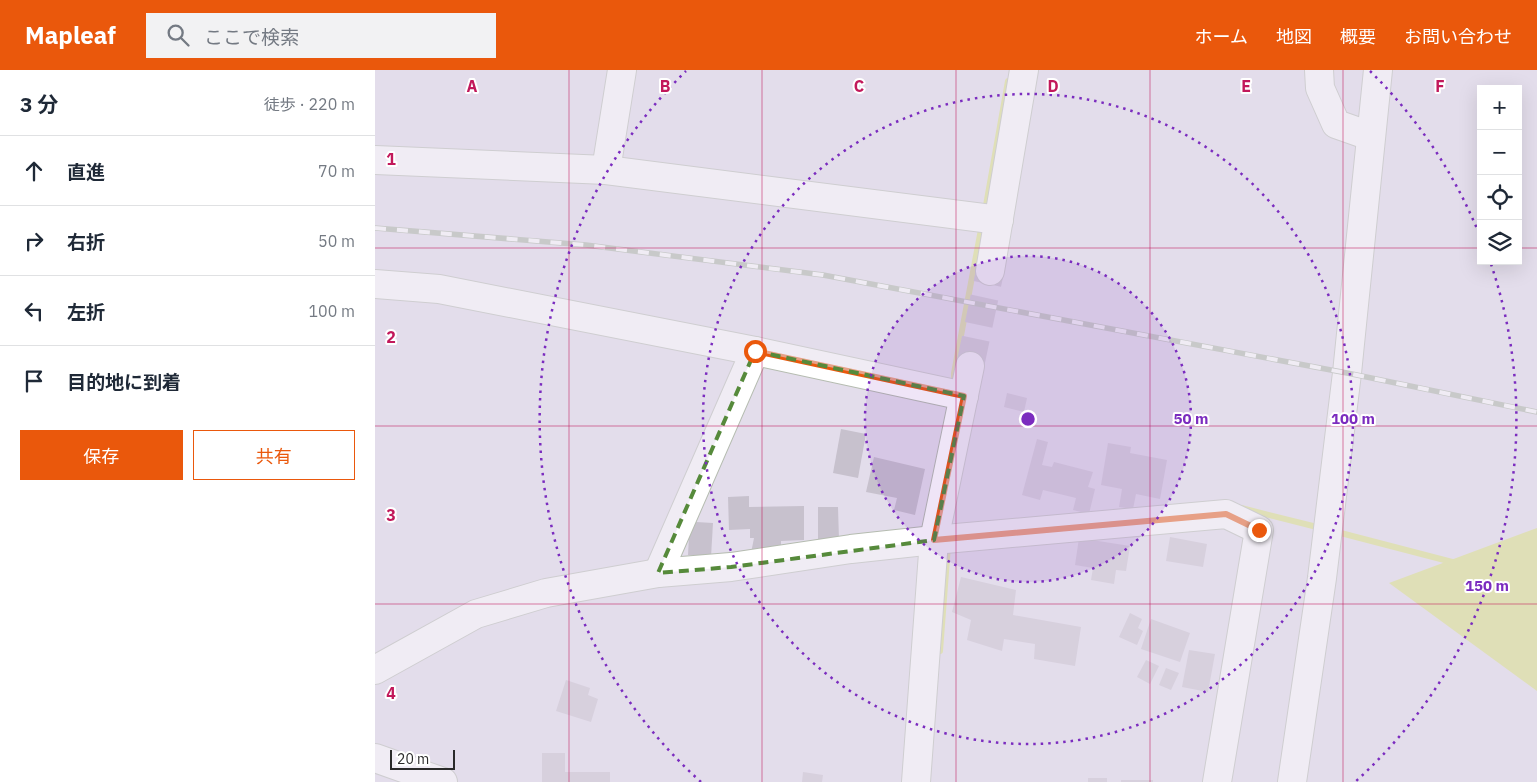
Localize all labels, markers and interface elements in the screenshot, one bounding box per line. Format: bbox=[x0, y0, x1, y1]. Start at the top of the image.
search box bbox=[146, 13, 496, 58]
text: Mapleaf bbox=[25, 19, 116, 51]
icon: search bbox=[164, 21, 192, 49]
text: ここで検索 bbox=[204, 25, 299, 49]
text: ホーム bbox=[1195, 25, 1248, 48]
text: 地図 bbox=[1276, 25, 1312, 48]
text: 概要 bbox=[1340, 25, 1376, 48]
text: お問い合わせ bbox=[1404, 25, 1512, 48]
text: A bbox=[467, 76, 478, 96]
text: B bbox=[660, 76, 671, 96]
text: C bbox=[854, 76, 864, 96]
text: D bbox=[1047, 76, 1059, 96]
text: E bbox=[1241, 76, 1251, 96]
text: F bbox=[1435, 76, 1445, 96]
map controls bbox=[1477, 85, 1522, 265]
button: + bbox=[1477, 85, 1522, 130]
text: 3 分 bbox=[20, 90, 59, 118]
text: 徒歩 · 220 m bbox=[264, 94, 355, 114]
button: − bbox=[1477, 130, 1522, 175]
text: 1 bbox=[386, 149, 396, 169]
icon: ahead bbox=[20, 157, 48, 185]
text: 直進 bbox=[67, 160, 105, 184]
text: 70 m bbox=[318, 161, 355, 181]
button: locate bbox=[1477, 175, 1522, 220]
button: layers bbox=[1477, 220, 1522, 265]
icon: right bbox=[20, 227, 48, 255]
text: 右折 bbox=[67, 230, 105, 254]
text: 50 m bbox=[318, 231, 355, 251]
icon: left bbox=[20, 297, 48, 325]
text: 左折 bbox=[67, 300, 105, 324]
text: 100 m bbox=[308, 301, 355, 321]
text: 2 bbox=[386, 327, 396, 347]
route start bbox=[744, 340, 767, 363]
icon: arrive bbox=[20, 367, 48, 395]
text: 目的地に到着 bbox=[67, 370, 181, 394]
text: 50 m bbox=[1174, 409, 1208, 428]
text: 100 m bbox=[1331, 409, 1375, 428]
centre of rings bbox=[1019, 410, 1037, 428]
button: 保存 bbox=[20, 430, 183, 480]
button: 共有 bbox=[193, 430, 355, 480]
text: 3 bbox=[386, 505, 396, 525]
route end bbox=[1248, 519, 1271, 542]
text: 150 m bbox=[1465, 576, 1509, 595]
text: 4 bbox=[386, 683, 396, 703]
scale bar bbox=[390, 747, 455, 770]
text: 20 m bbox=[397, 750, 429, 768]

